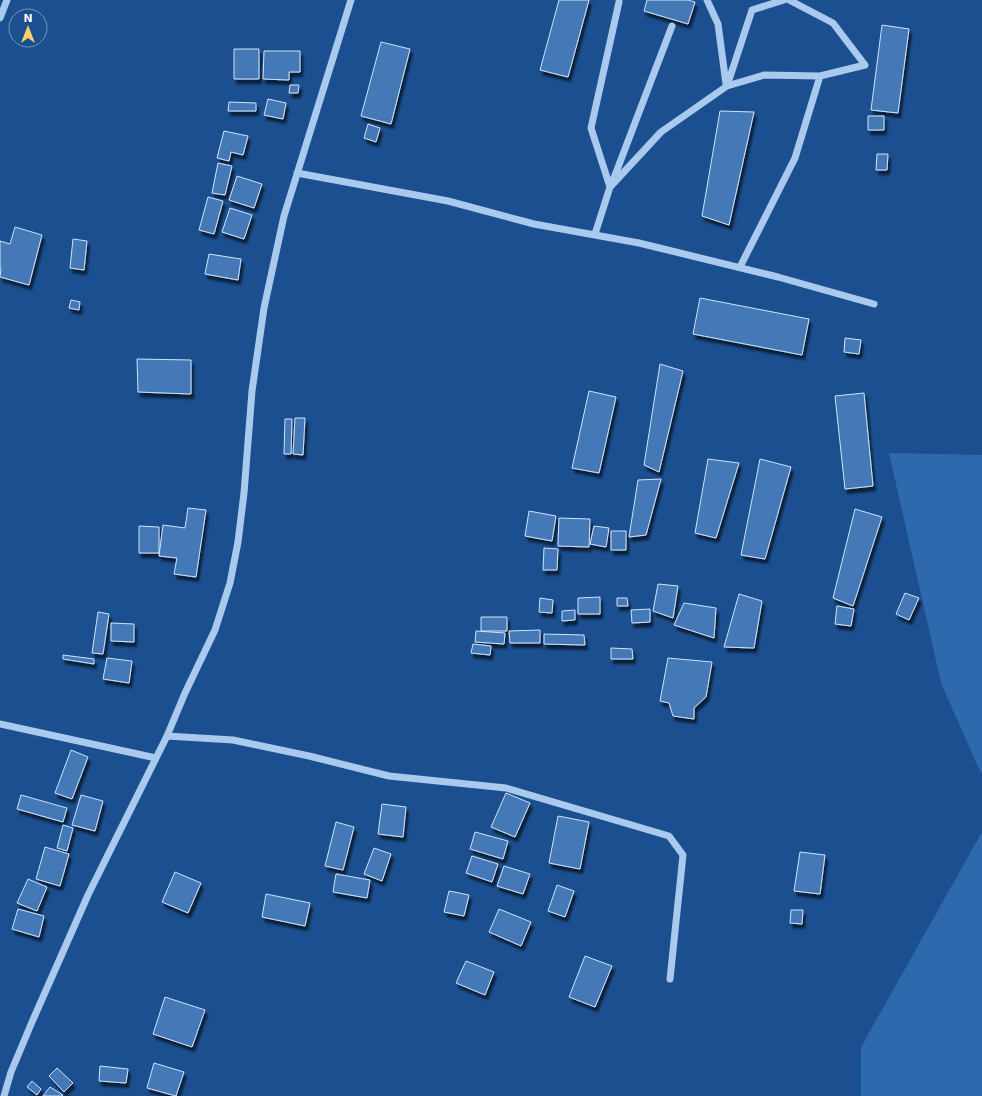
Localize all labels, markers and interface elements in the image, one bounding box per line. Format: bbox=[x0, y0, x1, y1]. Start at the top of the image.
north arrow bbox=[8, 8, 48, 48]
text: N bbox=[23, 12, 33, 25]

